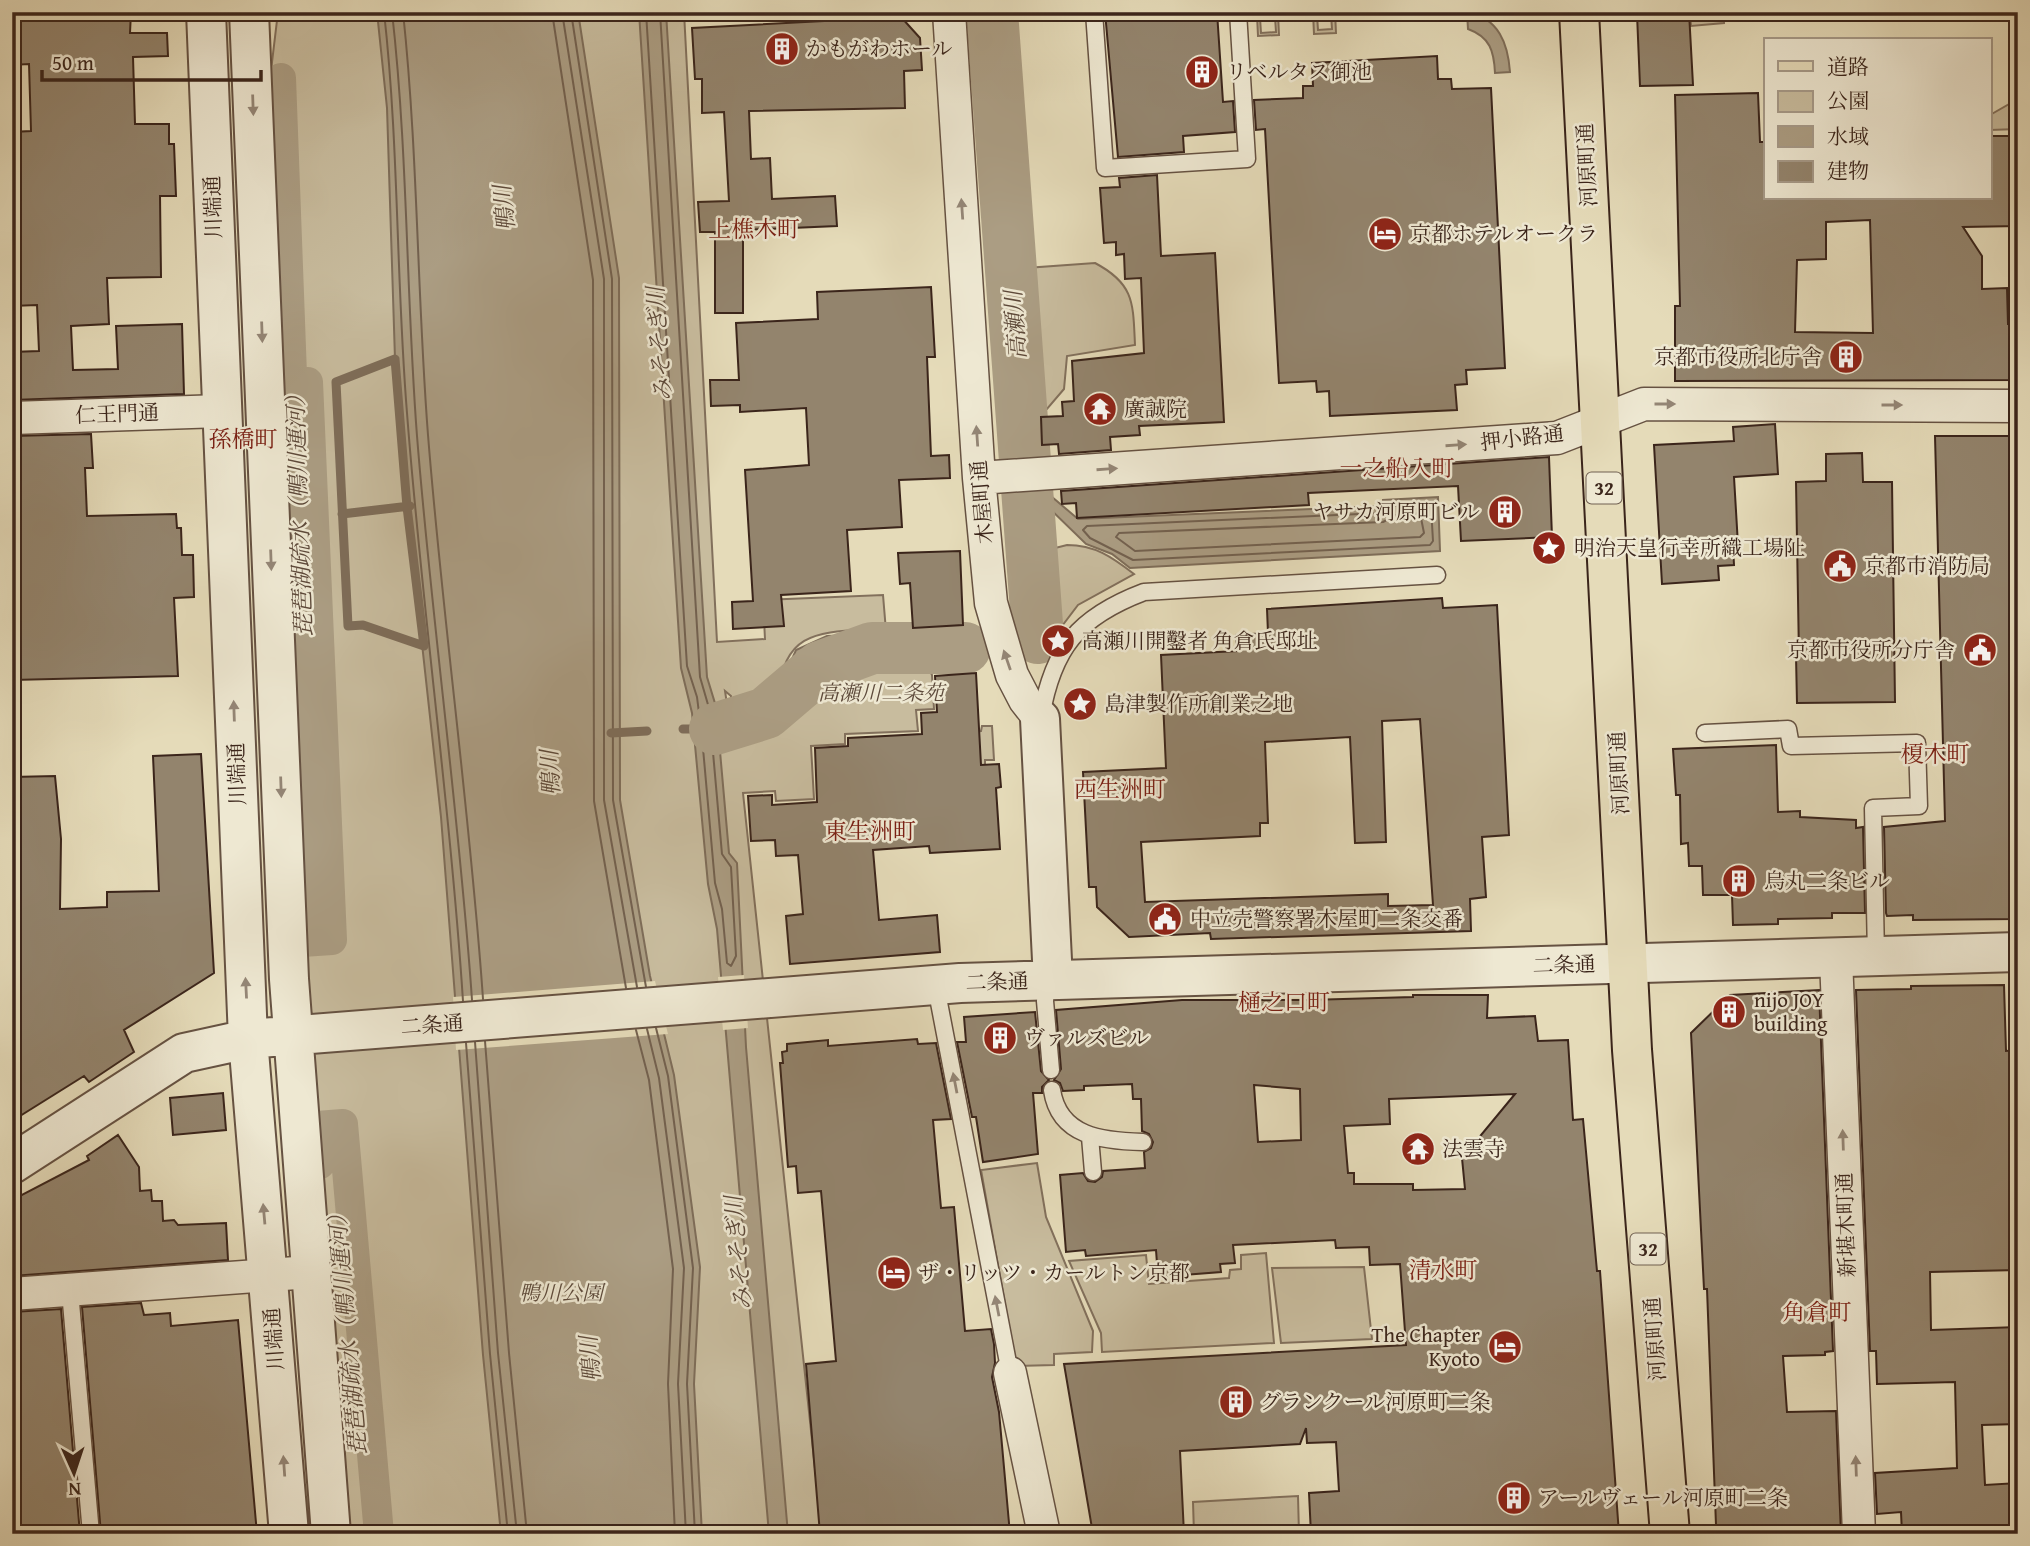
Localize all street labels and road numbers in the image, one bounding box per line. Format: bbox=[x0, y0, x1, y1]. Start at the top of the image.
street label: 河原町通 bbox=[1569, 122, 1604, 208]
street label: 川端通 bbox=[196, 175, 229, 239]
street label: 仁王門通 bbox=[74, 397, 159, 430]
street label: 押小路通 bbox=[1478, 417, 1566, 458]
street label: 木屋町通 bbox=[962, 459, 1001, 545]
road number: 32 bbox=[1586, 472, 1622, 503]
street label: 河原町通 bbox=[1601, 730, 1636, 816]
street label: 川端通 bbox=[220, 742, 253, 806]
street label: 二条通 bbox=[1532, 948, 1596, 981]
street label: 二条通 bbox=[965, 965, 1029, 998]
street label: 二条通 bbox=[399, 1007, 464, 1042]
street label: 新堪木町通 bbox=[1828, 1172, 1863, 1278]
road number: 32 bbox=[1630, 1233, 1666, 1264]
street label: 河原町通 bbox=[1636, 1296, 1673, 1382]
street label: 川端通 bbox=[256, 1307, 291, 1372]

